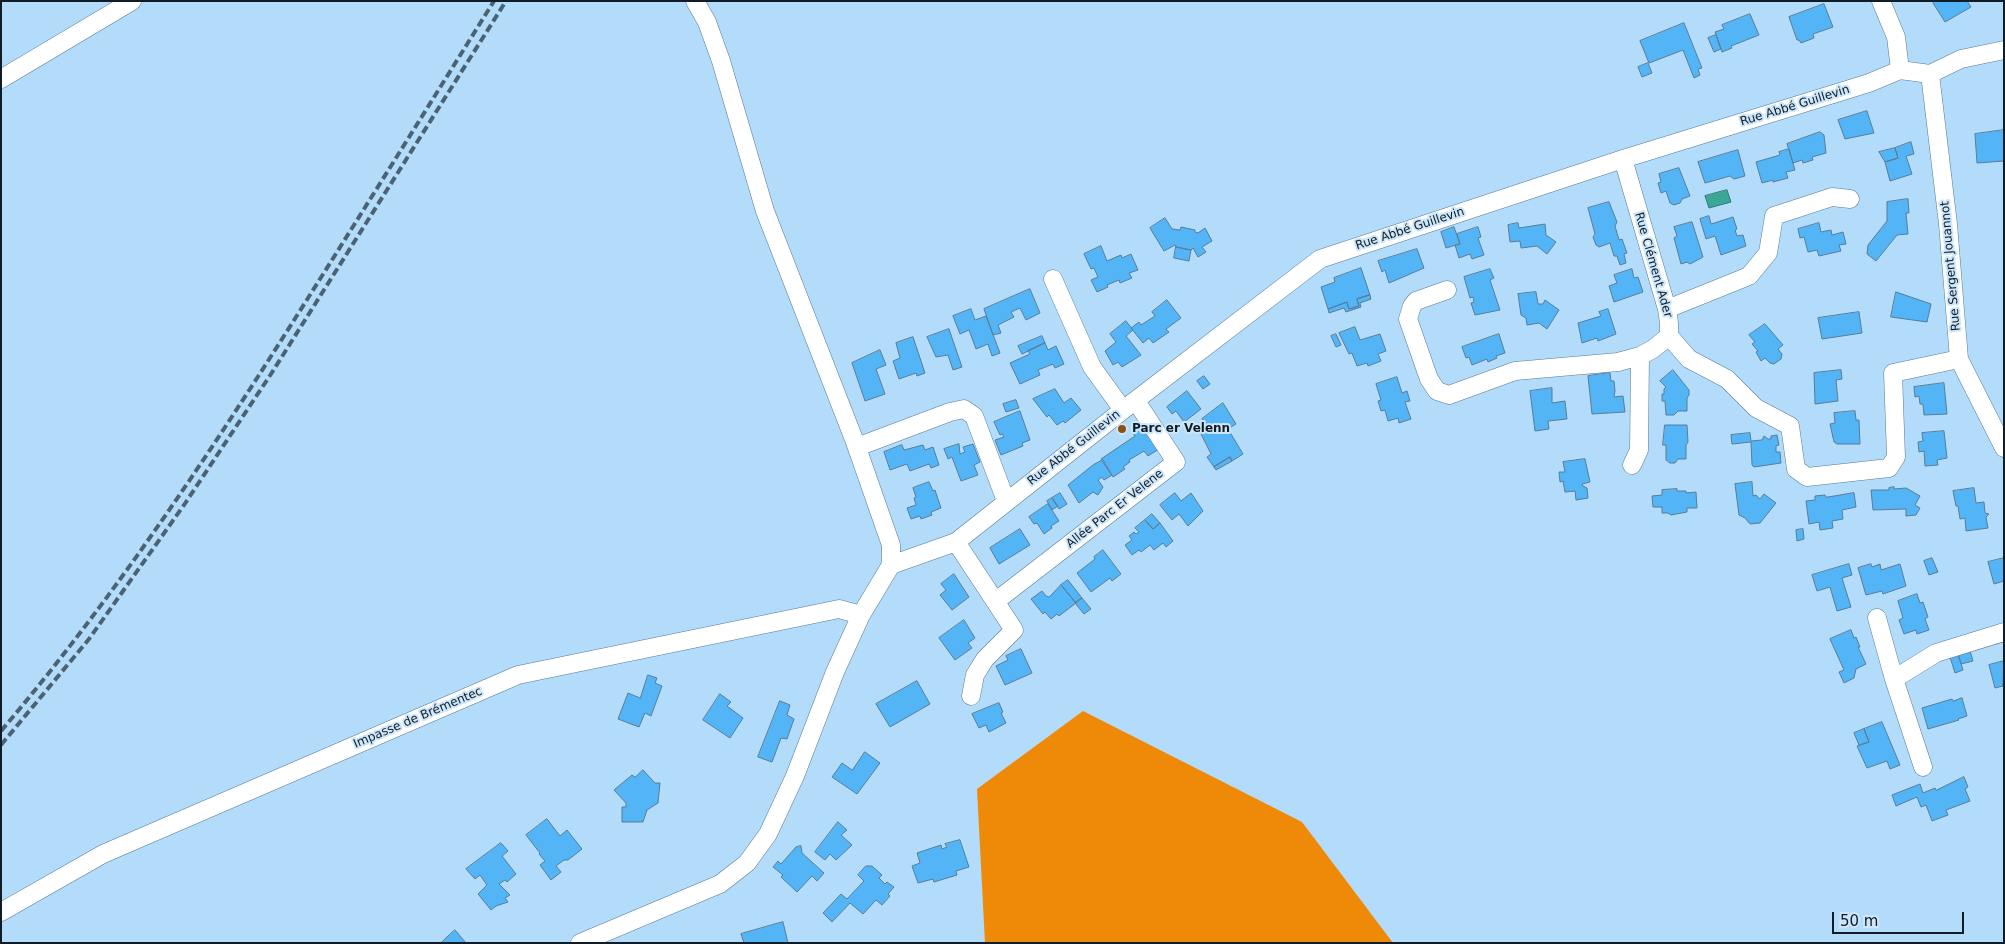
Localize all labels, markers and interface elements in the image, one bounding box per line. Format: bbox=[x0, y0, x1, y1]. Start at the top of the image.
street label: Rue Abbé Guillevin bbox=[1739, 83, 1851, 129]
street label: Rue Sergent Jouannot bbox=[1938, 200, 1964, 332]
street label: Rue Abbé Guillevin bbox=[1354, 205, 1466, 253]
street label: Rue Clément Ader bbox=[1631, 211, 1675, 319]
street label: Rue Abbé Guillevin bbox=[1025, 407, 1123, 489]
place label: Parc er Velenn bbox=[1132, 422, 1230, 436]
marker: Parc er Velenn bbox=[1116, 423, 1128, 435]
street label: Allée Parc Er Velene bbox=[1064, 467, 1166, 551]
street label: Impasse de Brémentec bbox=[352, 684, 484, 752]
scale bar bbox=[1835, 902, 1968, 934]
text: 50 m bbox=[1840, 912, 1878, 930]

